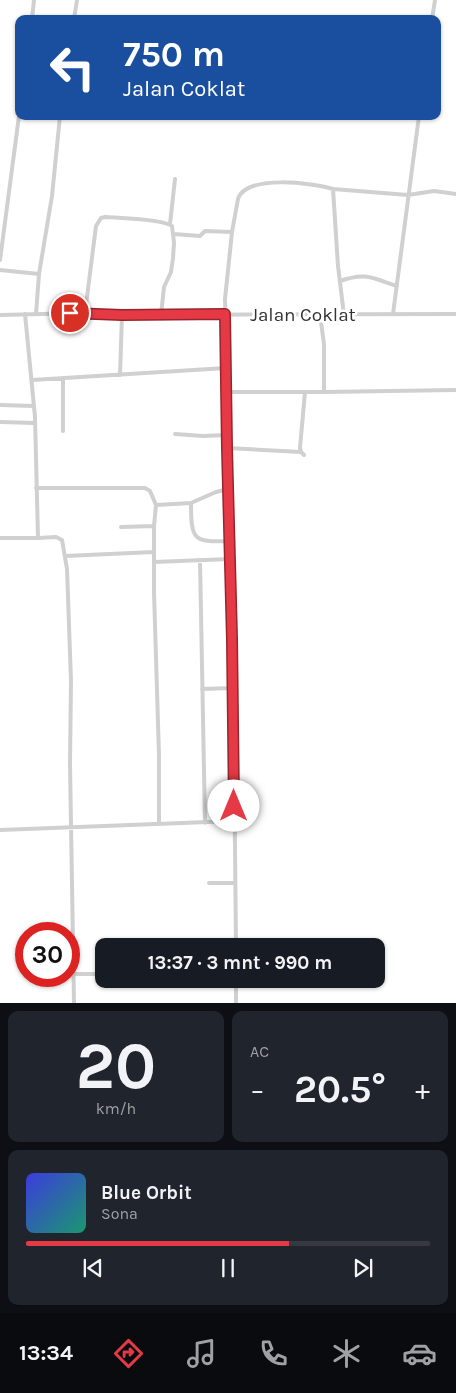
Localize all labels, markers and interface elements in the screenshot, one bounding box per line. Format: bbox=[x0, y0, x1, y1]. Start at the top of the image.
text: 750 m bbox=[123, 34, 225, 75]
icon: left bbox=[40, 35, 105, 100]
text: Jalan Coklat bbox=[123, 76, 245, 102]
pin bbox=[49, 292, 91, 334]
icon: arrive bbox=[56, 299, 84, 327]
street label: Jalan Coklat bbox=[250, 304, 356, 326]
position arrow bbox=[207, 779, 259, 831]
speed limit sign: 30 bbox=[15, 922, 80, 987]
text: 13:37 · 3 mnt · 990 m bbox=[148, 952, 332, 974]
text: 20 bbox=[76, 1028, 156, 1104]
text: AC bbox=[250, 1042, 269, 1061]
text: 20.5° bbox=[294, 1067, 386, 1112]
text: − bbox=[250, 1073, 265, 1106]
text: + bbox=[415, 1073, 430, 1106]
text: km/h bbox=[96, 1099, 136, 1118]
text: Blue Orbit bbox=[101, 1182, 192, 1204]
text: Sona bbox=[101, 1204, 138, 1223]
icon: previous bbox=[79, 1254, 107, 1282]
icon: pause bbox=[214, 1254, 242, 1282]
icon: next bbox=[349, 1254, 377, 1282]
icon: directions bbox=[111, 1336, 146, 1371]
icon: music bbox=[184, 1336, 219, 1371]
icon: phone bbox=[256, 1336, 291, 1371]
icon: climate bbox=[329, 1336, 364, 1371]
icon: car bbox=[402, 1336, 437, 1371]
text: 13:34 bbox=[19, 1340, 73, 1366]

